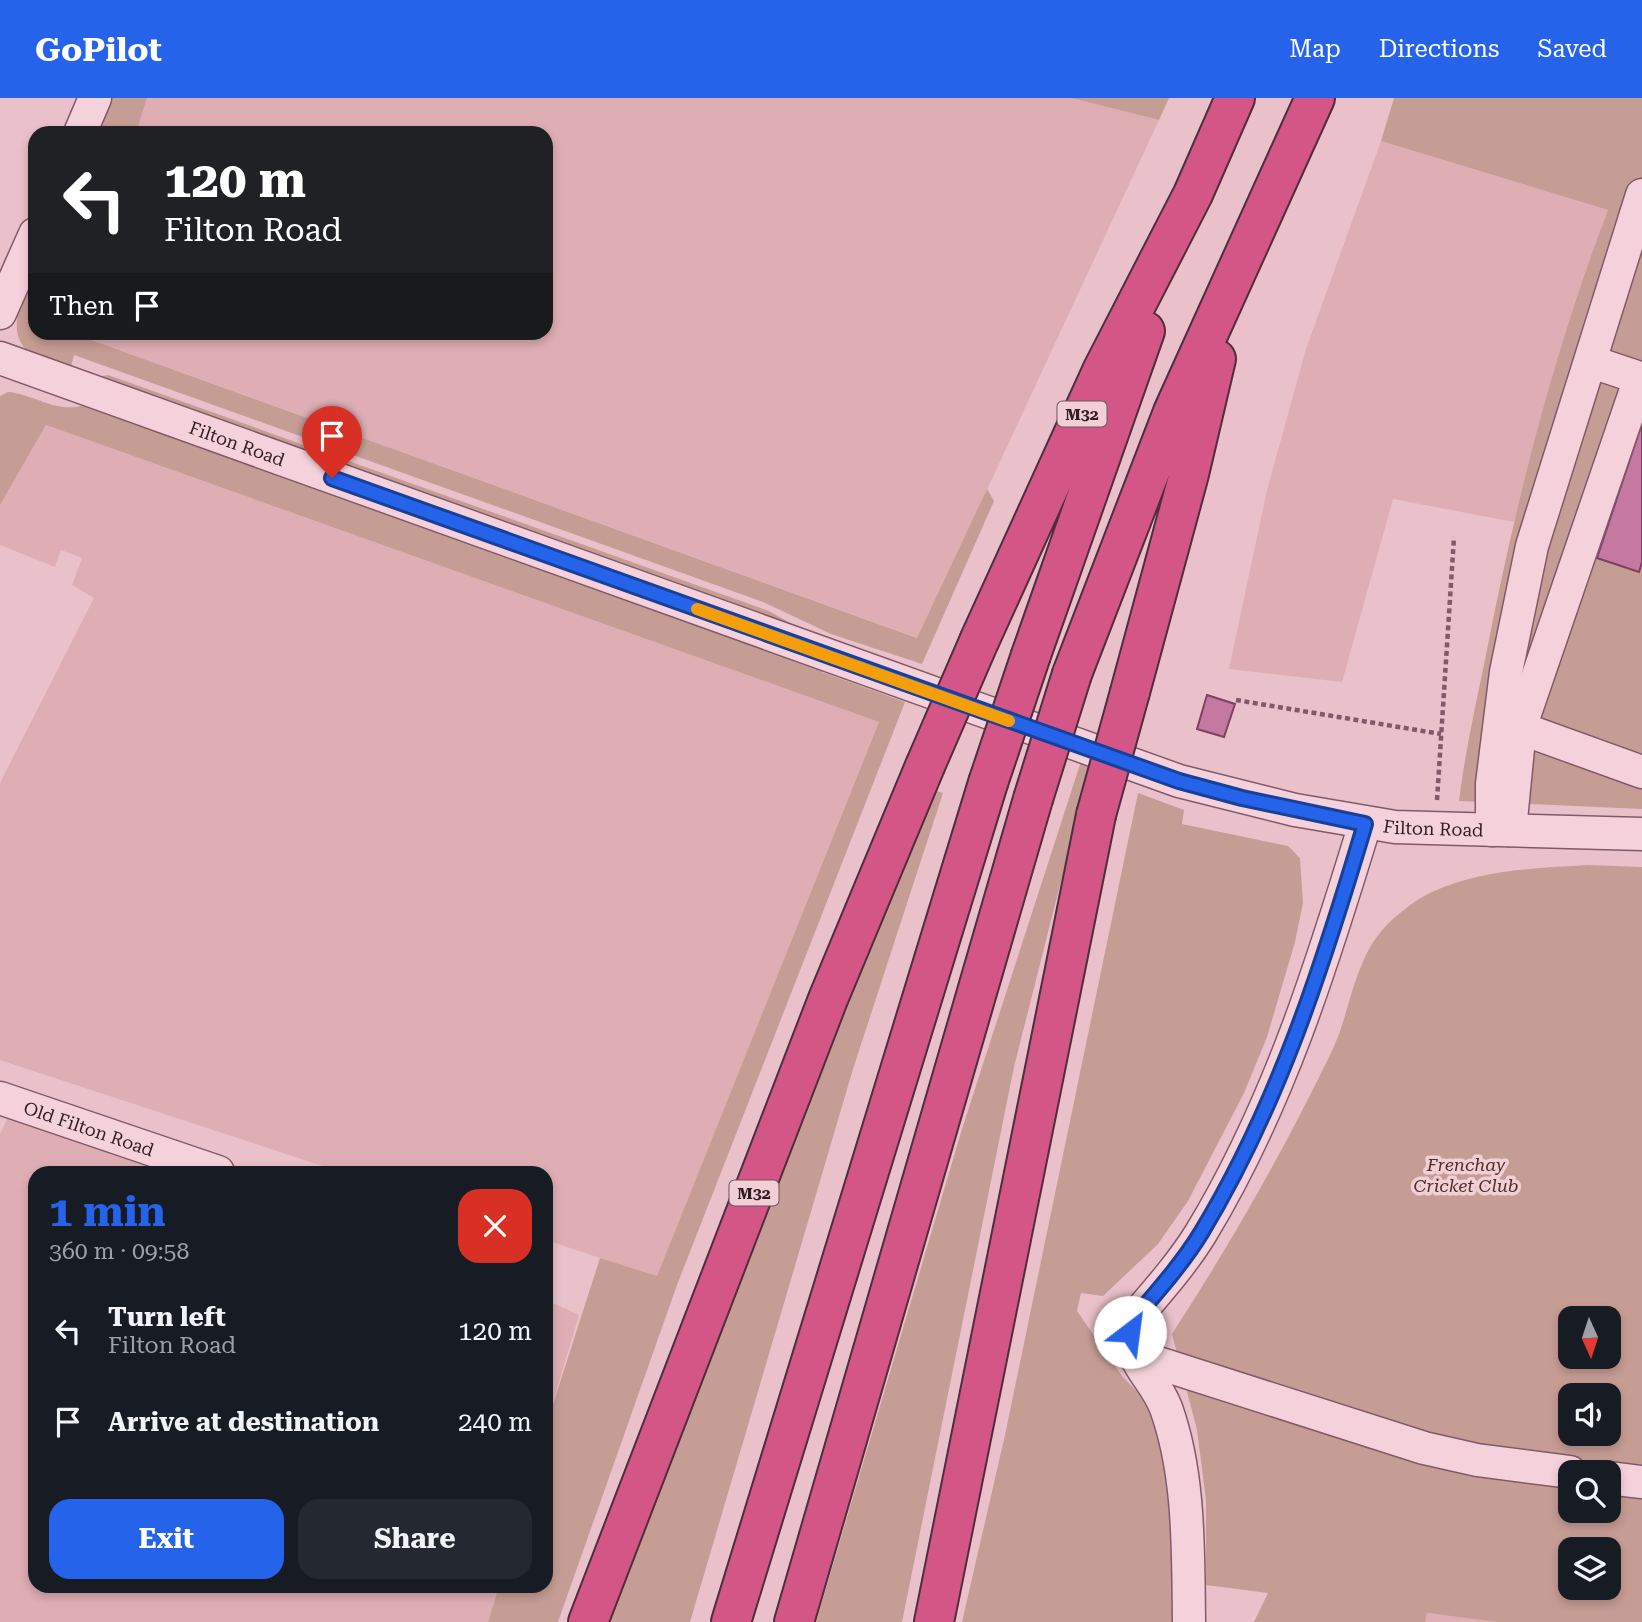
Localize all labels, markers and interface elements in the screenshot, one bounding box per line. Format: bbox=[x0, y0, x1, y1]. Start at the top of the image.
text: GoPilot bbox=[35, 30, 162, 69]
text: Map bbox=[1289, 35, 1341, 63]
text: Directions bbox=[1379, 35, 1499, 63]
text: Saved bbox=[1537, 35, 1607, 63]
text: 120 m bbox=[164, 152, 306, 209]
icon: left bbox=[49, 154, 140, 245]
text: Filton Road bbox=[164, 211, 342, 249]
icon: arrive bbox=[128, 287, 166, 325]
text: Then bbox=[49, 291, 114, 321]
road number: M32 bbox=[1058, 402, 1106, 426]
pin bbox=[302, 406, 362, 478]
street label: Filton Road bbox=[187, 416, 288, 470]
icon: arrive bbox=[313, 417, 351, 455]
street label: Filton Road bbox=[1382, 815, 1484, 840]
street label: Old Filton Road bbox=[21, 1096, 157, 1160]
park label: Frenchay Cricket Club bbox=[1413, 1154, 1519, 1196]
road number: M32 bbox=[730, 1180, 778, 1205]
text: 1 min bbox=[49, 1187, 166, 1236]
button: close bbox=[458, 1189, 532, 1263]
text: 360 m · 09:58 bbox=[49, 1238, 189, 1265]
position arrow bbox=[1093, 1295, 1167, 1369]
text: Turn left bbox=[108, 1302, 226, 1332]
north arrow bbox=[1558, 1306, 1620, 1368]
map controls bbox=[1558, 1306, 1621, 1600]
icon: left bbox=[49, 1312, 87, 1350]
text: 120 m bbox=[458, 1316, 532, 1346]
text: Filton Road bbox=[108, 1332, 236, 1359]
button: sound bbox=[1558, 1383, 1621, 1446]
icon: arrive bbox=[49, 1403, 87, 1441]
text: Arrive at destination bbox=[108, 1407, 379, 1437]
text: 240 m bbox=[458, 1407, 532, 1437]
button: search bbox=[1558, 1460, 1621, 1523]
button: Exit bbox=[49, 1499, 284, 1579]
button: Share bbox=[298, 1499, 532, 1579]
button: layers bbox=[1558, 1537, 1621, 1600]

